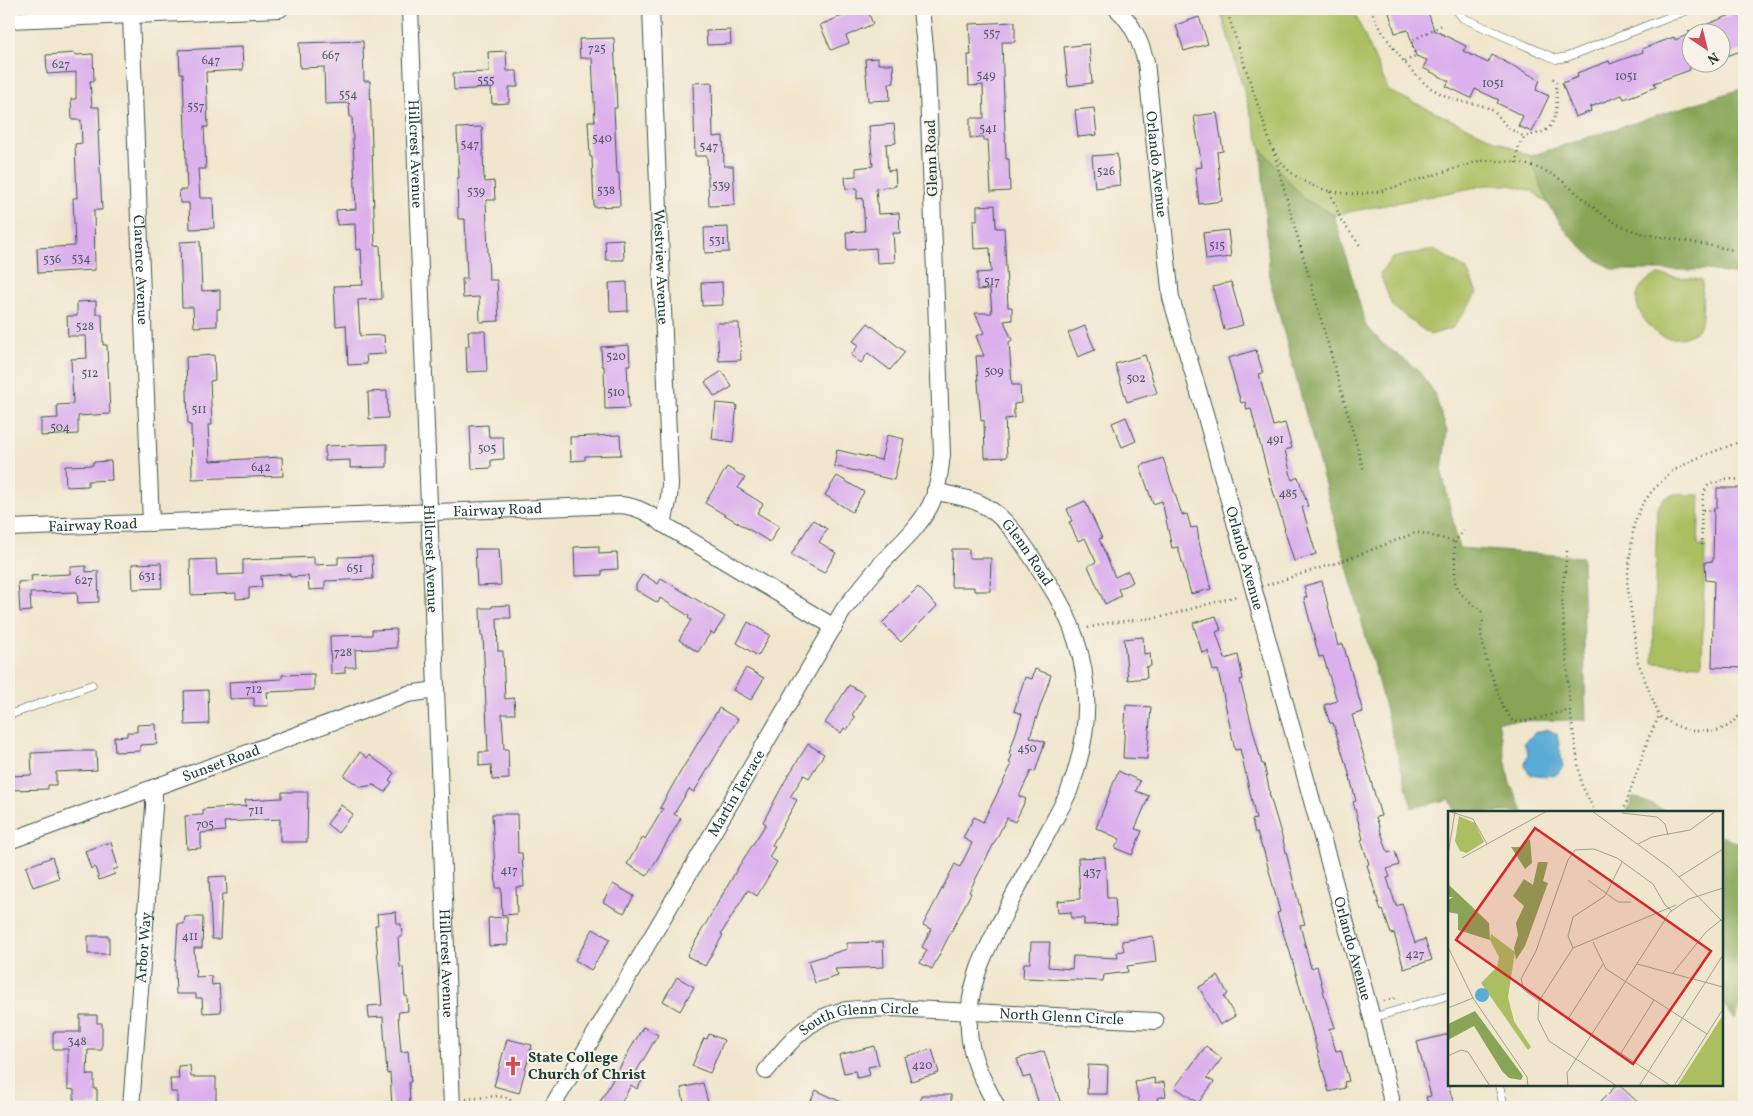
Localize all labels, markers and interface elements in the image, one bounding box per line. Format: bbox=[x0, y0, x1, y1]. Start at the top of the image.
north arrow bbox=[1680, 22, 1730, 72]
house number: 557 bbox=[983, 26, 1001, 42]
house number: 725 bbox=[588, 41, 606, 57]
text: N bbox=[1703, 47, 1722, 68]
house number: 667 bbox=[322, 48, 340, 64]
house number: 647 bbox=[202, 53, 221, 69]
house number: 627 bbox=[52, 57, 70, 73]
house number: 549 bbox=[977, 68, 995, 84]
house number: 1051 bbox=[1615, 69, 1637, 85]
house number: 555 bbox=[477, 73, 495, 89]
house number: 1051 bbox=[1482, 76, 1504, 92]
house number: 554 bbox=[339, 87, 357, 103]
house number: 557 bbox=[187, 99, 205, 115]
street label: Hillcrest Avenue bbox=[401, 99, 427, 209]
street label: Orlando Avenue bbox=[1139, 110, 1171, 219]
street label: Glenn Road bbox=[921, 119, 944, 197]
house number: 541 bbox=[979, 121, 997, 137]
house number: 540 bbox=[592, 131, 612, 147]
house number: 547 bbox=[461, 137, 480, 153]
house number: 547 bbox=[700, 139, 719, 155]
house number: 526 bbox=[1097, 164, 1115, 180]
house number: 539 bbox=[712, 178, 730, 194]
house number: 538 bbox=[597, 183, 615, 199]
house number: 539 bbox=[467, 184, 485, 200]
street label: Westview Avenue bbox=[647, 209, 673, 325]
street label: Clarence Avenue bbox=[127, 214, 152, 325]
house number: 531 bbox=[709, 233, 725, 249]
house number: 515 bbox=[1209, 238, 1225, 254]
house number: 534 bbox=[71, 251, 91, 267]
house number: 536 bbox=[43, 252, 61, 268]
house number: 517 bbox=[984, 274, 1000, 290]
house number: 528 bbox=[76, 319, 94, 335]
house number: 520 bbox=[606, 349, 626, 365]
house number: 509 bbox=[984, 364, 1004, 380]
house number: 512 bbox=[82, 366, 98, 382]
house number: 502 bbox=[1126, 371, 1146, 387]
house number: 510 bbox=[607, 385, 625, 401]
house number: 511 bbox=[191, 402, 207, 418]
house number: 504 bbox=[50, 420, 70, 436]
house number: 491 bbox=[1266, 432, 1284, 448]
house number: 505 bbox=[478, 441, 496, 457]
house number: 642 bbox=[251, 460, 271, 476]
house number: 485 bbox=[1279, 486, 1298, 502]
street label: Fairway Road bbox=[453, 499, 543, 523]
street label: Hillcrest Avenue bbox=[417, 504, 442, 613]
street label: Orlando Avenue bbox=[1219, 504, 1268, 613]
street label: Fairway Road bbox=[48, 514, 138, 539]
street label: Glenn Road bbox=[996, 515, 1057, 591]
house number: 651 bbox=[347, 561, 363, 577]
house number: 631 bbox=[139, 569, 155, 585]
house number: 627 bbox=[75, 573, 93, 589]
house number: 728 bbox=[334, 645, 352, 661]
house number: 712 bbox=[246, 682, 262, 698]
street label: Sunset Road bbox=[180, 740, 263, 788]
house number: 450 bbox=[1017, 741, 1037, 757]
street label: Martin Terrace bbox=[704, 746, 771, 841]
house number: 711 bbox=[248, 803, 264, 819]
inset map bbox=[1448, 811, 1723, 1086]
house number: 705 bbox=[196, 817, 214, 833]
house number: 417 bbox=[500, 863, 518, 879]
house number: 437 bbox=[1083, 865, 1102, 881]
street label: Orlando Avenue bbox=[1327, 895, 1376, 1003]
street label: Hillcrest Avenue bbox=[432, 909, 458, 1018]
street label: Arbor Way bbox=[132, 911, 158, 984]
house number: 411 bbox=[182, 929, 198, 945]
house number: 427 bbox=[1405, 947, 1425, 963]
street label: South Glenn Circle bbox=[795, 999, 919, 1042]
street label: North Glenn Circle bbox=[999, 1004, 1124, 1031]
house number: 348 bbox=[67, 1034, 87, 1050]
place label: State College Church of Christ bbox=[528, 1048, 646, 1086]
church icon: State College Church of Christ bbox=[502, 1055, 524, 1077]
house number: 420 bbox=[912, 1058, 932, 1074]

